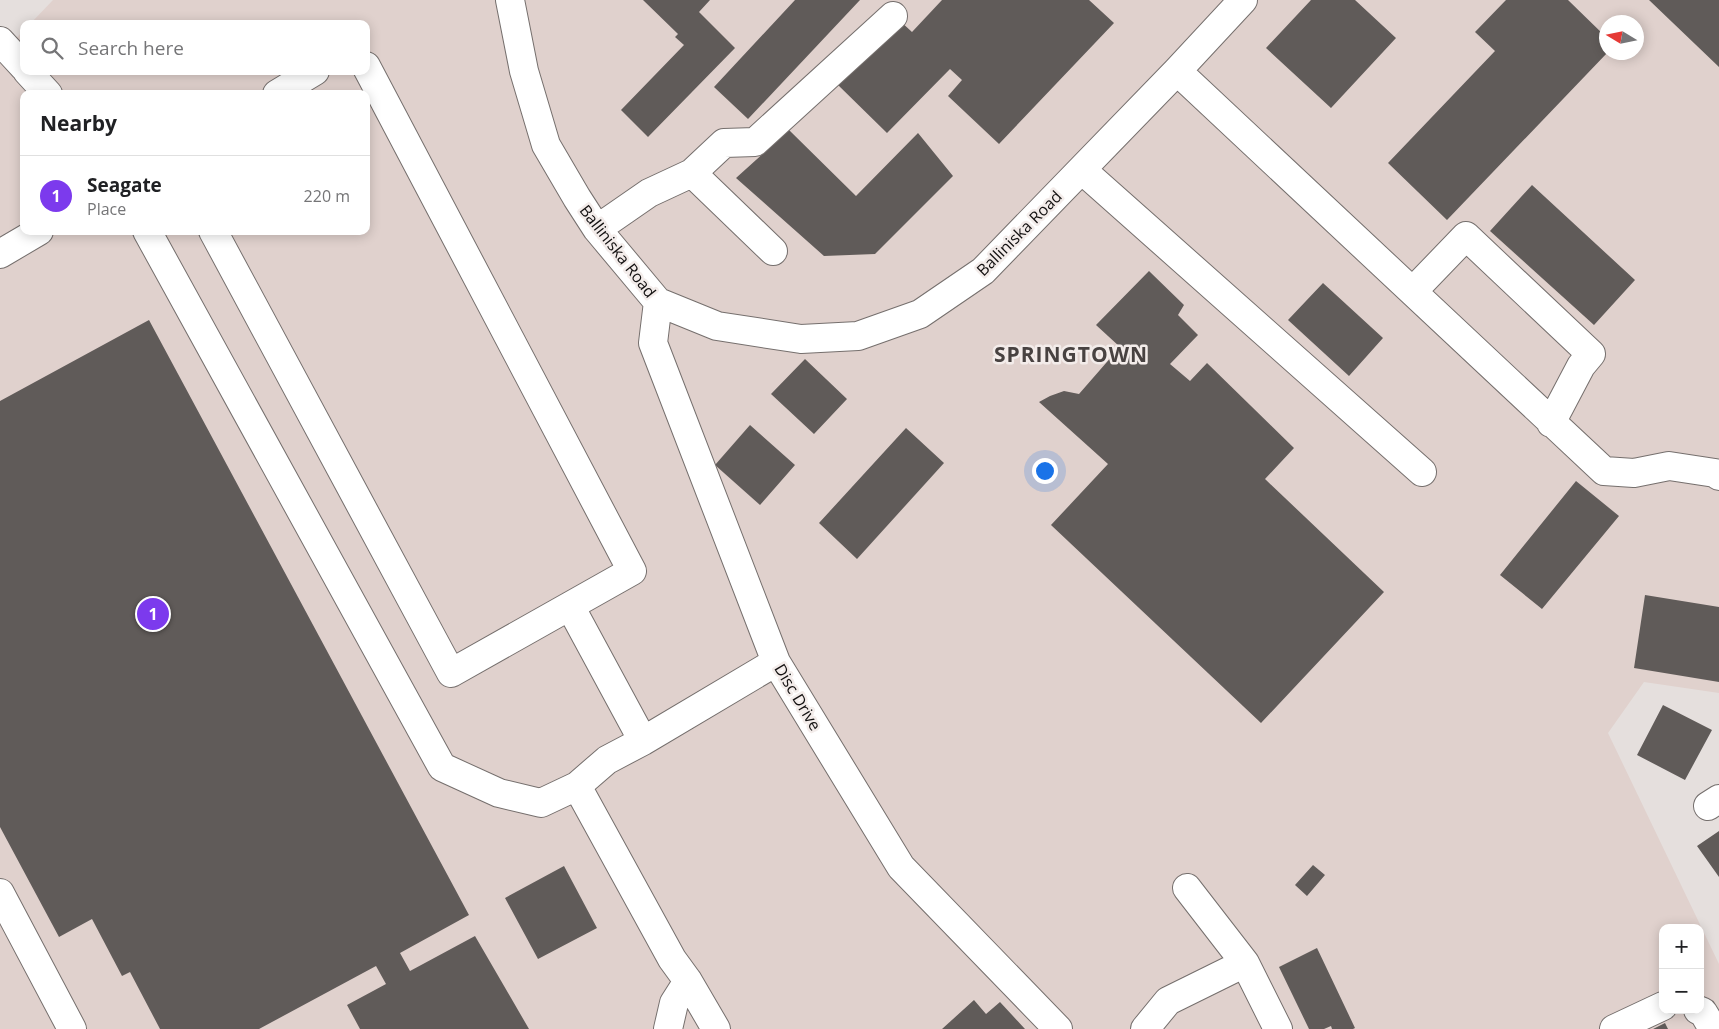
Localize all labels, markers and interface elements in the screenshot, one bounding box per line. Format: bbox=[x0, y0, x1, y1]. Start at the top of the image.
north arrow bbox=[1599, 15, 1644, 60]
search box bbox=[20, 20, 370, 75]
icon: search bbox=[38, 34, 66, 62]
text: Search here bbox=[78, 35, 184, 61]
text: Nearby bbox=[40, 109, 117, 137]
text: Seagate bbox=[87, 172, 162, 198]
text: 1 bbox=[51, 185, 61, 207]
text: 220 m bbox=[304, 185, 350, 207]
street label: Balliniska Road bbox=[971, 185, 1067, 281]
text: Place bbox=[87, 198, 126, 220]
street label: Balliniska Road bbox=[575, 200, 661, 302]
district label: SPRINGTOWN bbox=[994, 340, 1148, 368]
your location bbox=[1032, 458, 1058, 484]
pin: 1 bbox=[137, 595, 169, 633]
street label: Disc Drive bbox=[769, 660, 827, 735]
map controls bbox=[1659, 924, 1704, 1014]
button: + bbox=[1659, 924, 1704, 969]
button: − bbox=[1659, 969, 1704, 1014]

